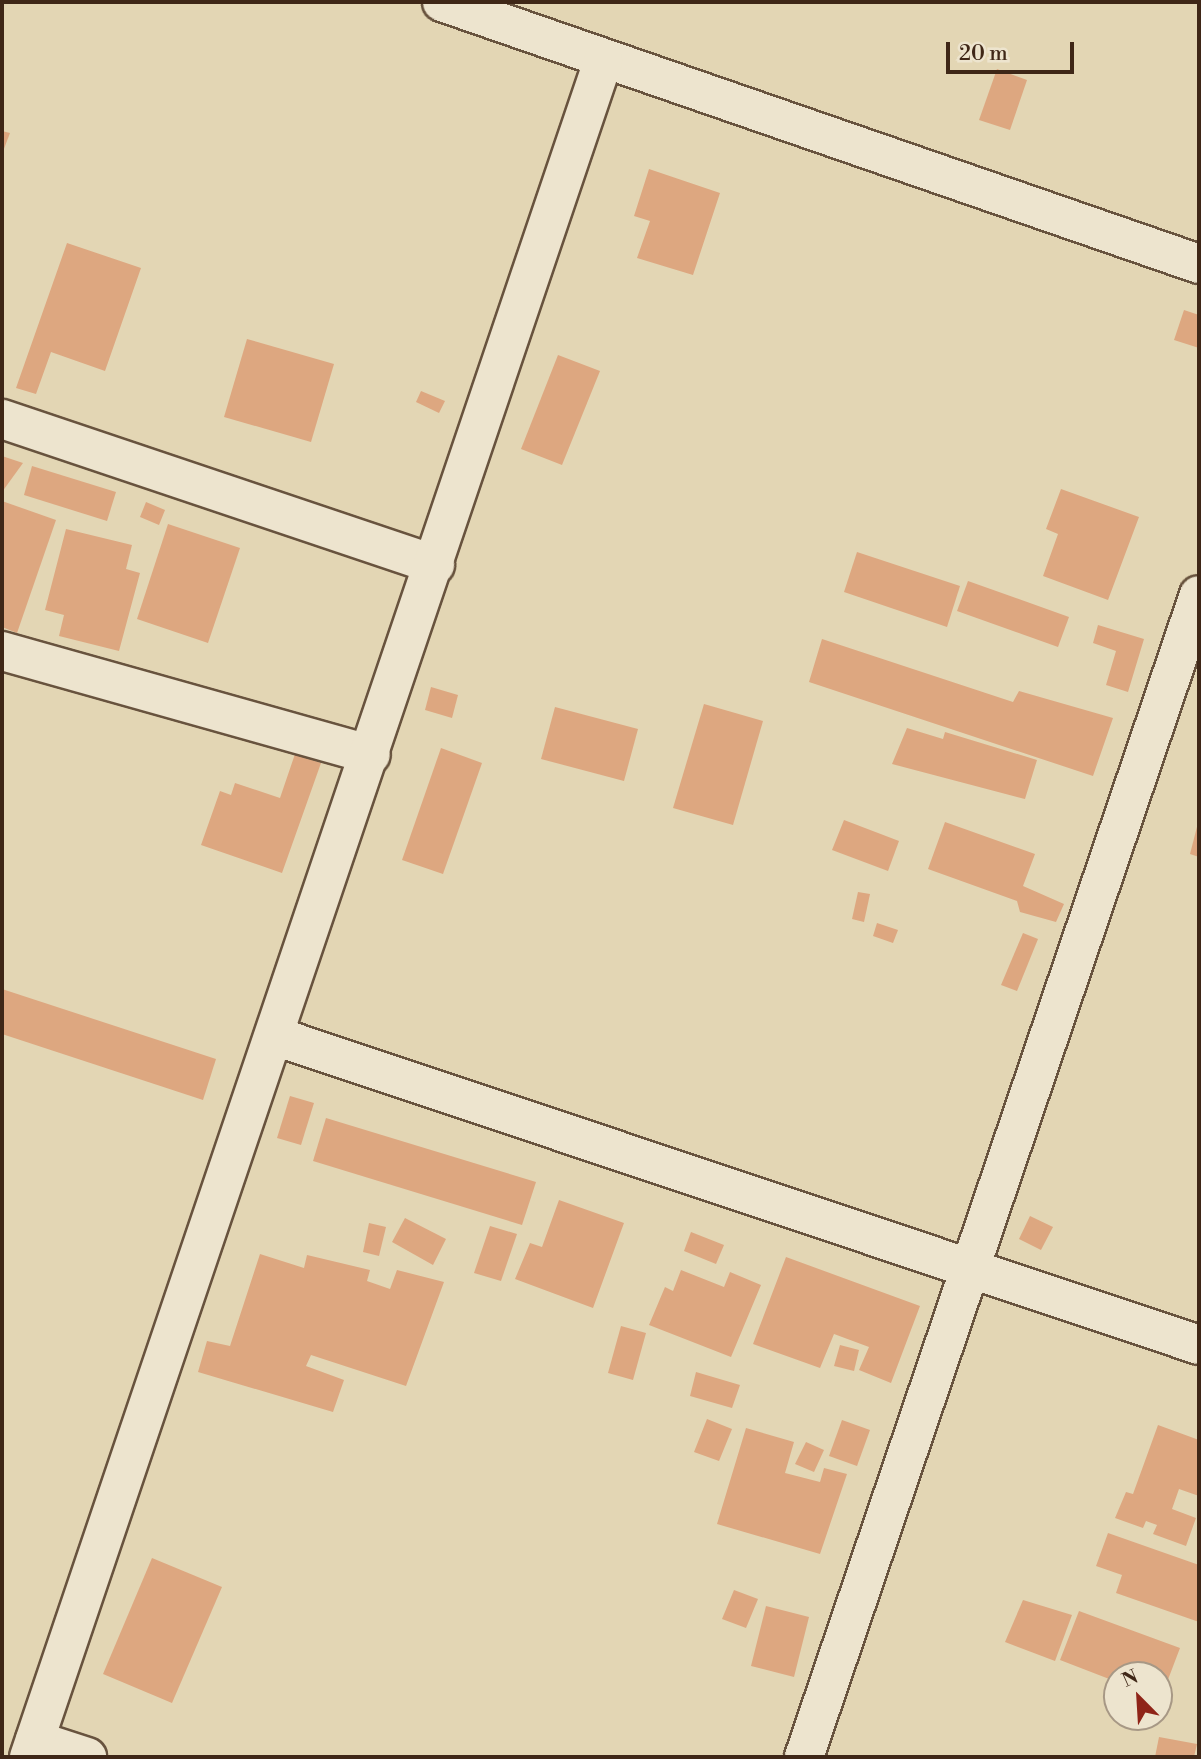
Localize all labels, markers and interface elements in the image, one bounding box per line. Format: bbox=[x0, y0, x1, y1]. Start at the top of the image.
scale bar bbox=[949, 28, 1077, 72]
text: 20 m bbox=[959, 41, 1008, 67]
north arrow bbox=[1103, 1661, 1173, 1731]
text: N bbox=[1119, 1665, 1142, 1693]

